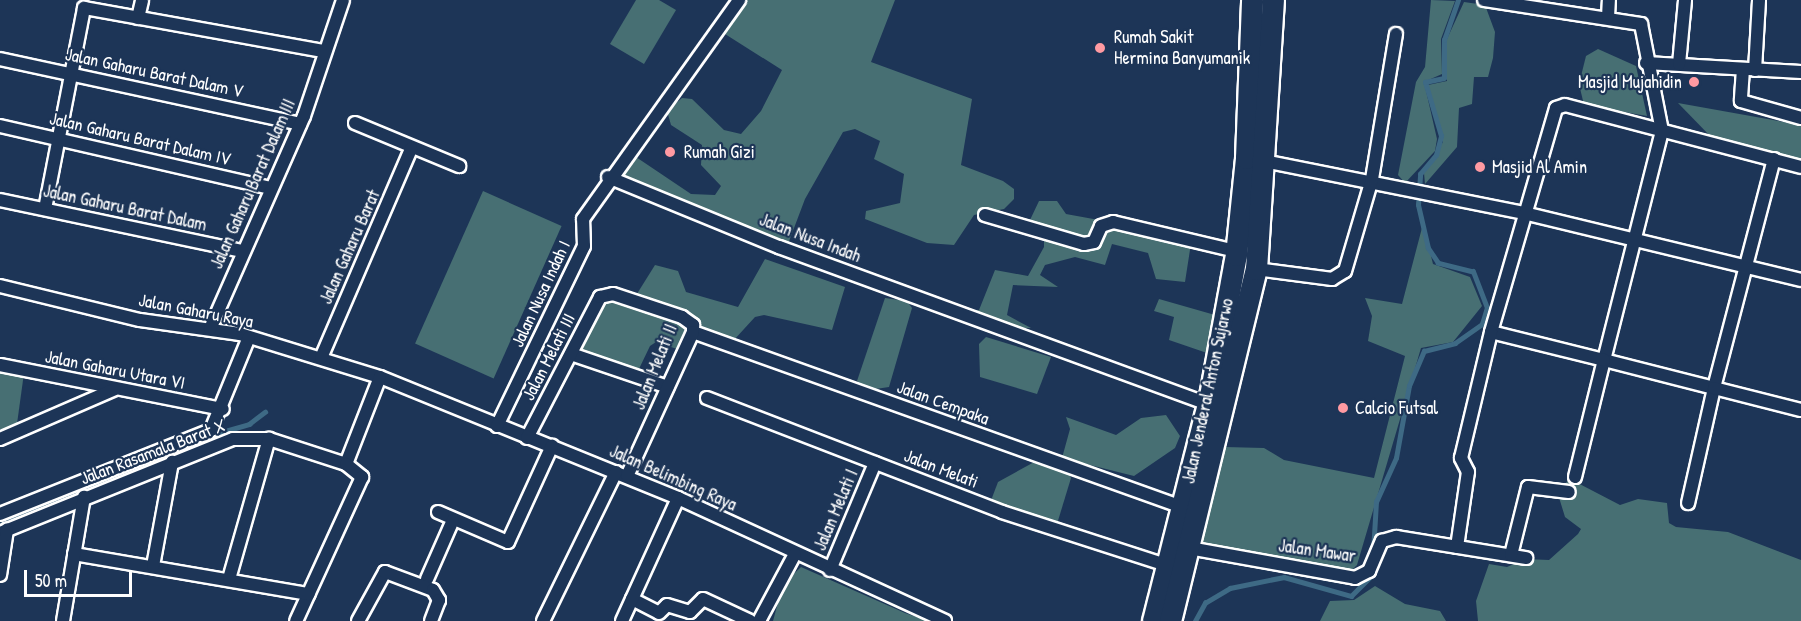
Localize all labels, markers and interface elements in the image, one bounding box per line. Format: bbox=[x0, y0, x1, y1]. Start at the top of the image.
place label: Rumah Sakit Hermina Banyumanik bbox=[1114, 27, 1250, 70]
marker: Rumah Sakit Hermina Banyumanik bbox=[1091, 39, 1109, 57]
street label: Jalan Gaharu Barat Dalam V bbox=[63, 44, 245, 102]
place label: Masjid Mujahidin bbox=[1578, 71, 1682, 93]
marker: Masjid Mujahidin bbox=[1687, 75, 1701, 89]
street label: Jalan Gaharu Barat Dalam III bbox=[206, 96, 300, 272]
street label: Jalan Gaharu Barat Dalam IV bbox=[47, 108, 233, 170]
place label: Rumah Gizi bbox=[684, 141, 755, 163]
marker: Rumah Gizi bbox=[661, 143, 679, 161]
place label: Masjid Al Amin bbox=[1492, 156, 1587, 178]
marker: Masjid Al Amin bbox=[1473, 160, 1487, 174]
street label: Jalan Gaharu Barat Dalam bbox=[41, 180, 209, 236]
street label: Jalan Gaharu Barat bbox=[315, 187, 385, 307]
street label: Jalan Nusa Indah bbox=[756, 209, 864, 267]
street label: Jalan Nusa Indah I bbox=[507, 237, 575, 351]
street label: Jalan Gaharu Raya bbox=[137, 289, 255, 333]
street label: Jalan Jenderal Anton Sujarwo bbox=[1178, 296, 1238, 486]
street label: Jalan Melati III bbox=[518, 310, 580, 404]
street label: Jalan Melati II bbox=[628, 321, 682, 413]
street label: Jalan Gaharu Utara VI bbox=[43, 346, 187, 394]
street label: Jalan Cempaka bbox=[894, 376, 992, 430]
place label: Calcio Futsal bbox=[1355, 397, 1438, 419]
marker: Calcio Futsal bbox=[1336, 401, 1350, 415]
street label: Jalan Rasamala Barat X bbox=[77, 414, 229, 490]
street label: Jalan Belimbing Raya bbox=[606, 440, 740, 516]
street label: Jalan Melati bbox=[901, 445, 981, 493]
street label: Jalan Melati I bbox=[809, 466, 863, 554]
street label: Jalan Mawar bbox=[1277, 535, 1357, 567]
scale bar bbox=[27, 558, 135, 596]
text: 50 m bbox=[35, 568, 67, 593]

